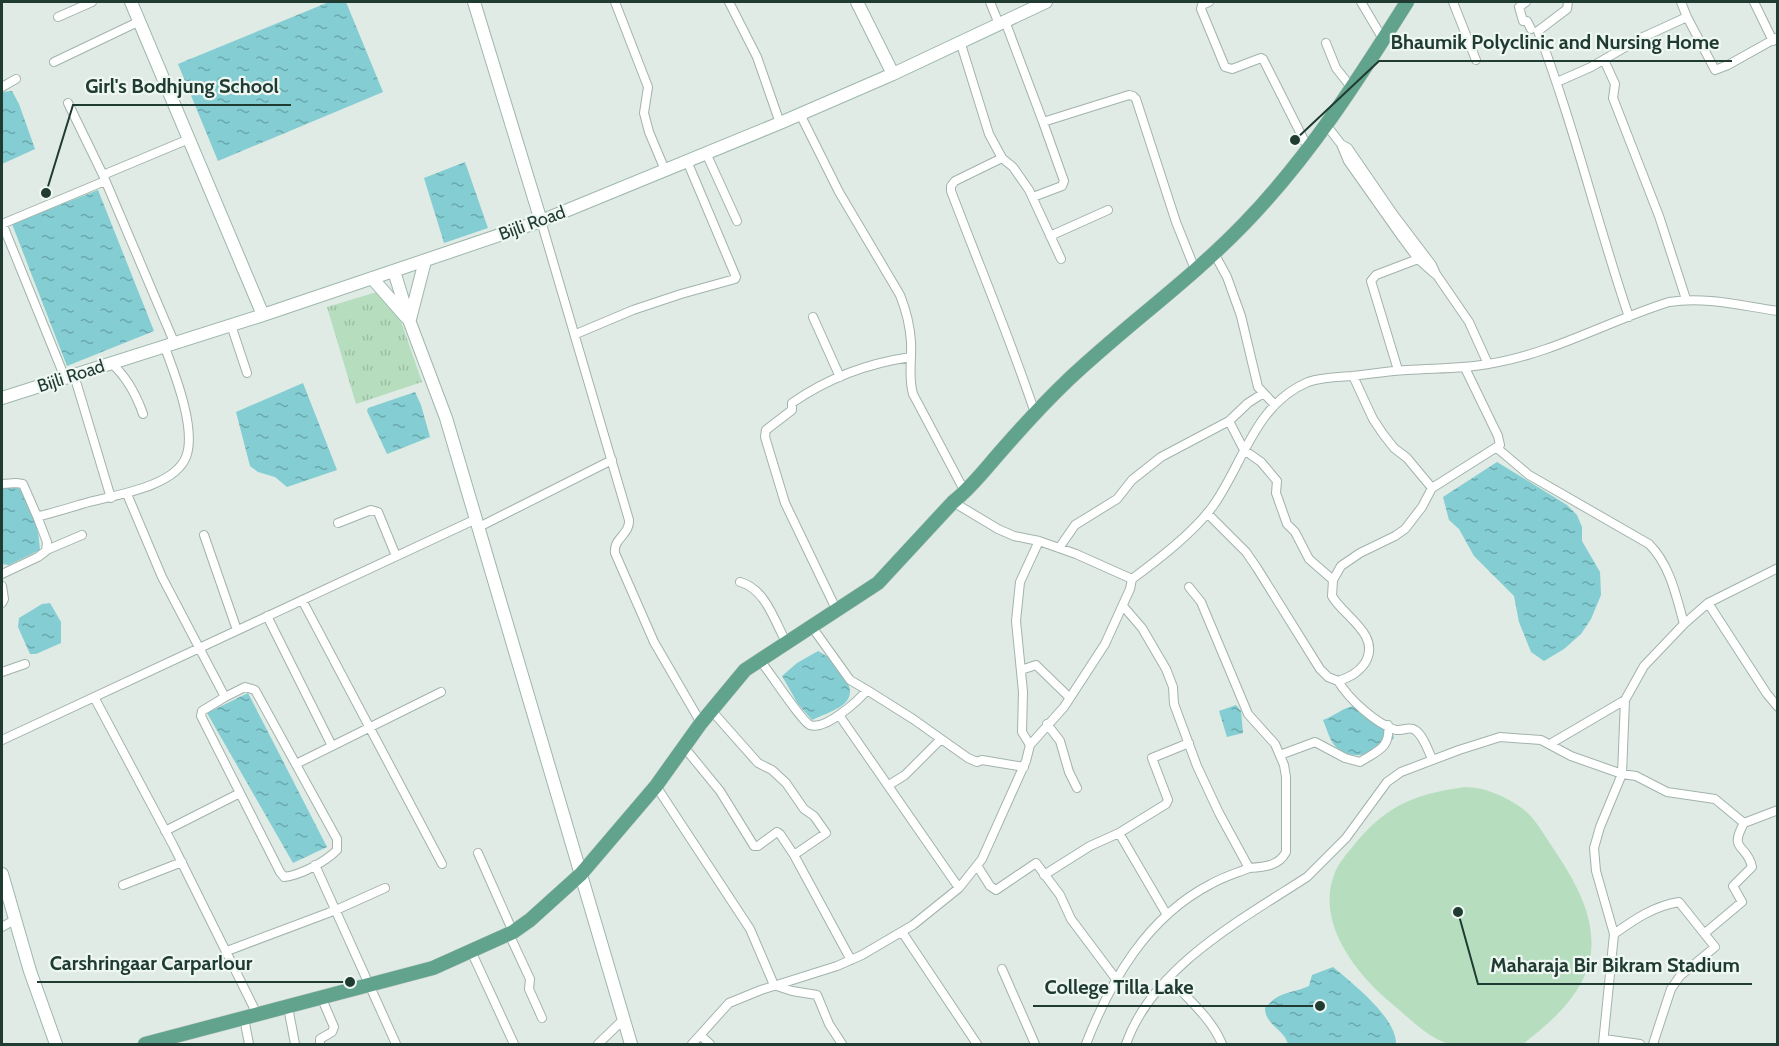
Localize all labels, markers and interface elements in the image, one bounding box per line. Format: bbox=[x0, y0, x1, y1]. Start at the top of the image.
callout: Bhaumik Polyclinic and Nursing Home bbox=[1379, 23, 1732, 61]
text: Bhaumik Polyclinic and Nursing Home bbox=[1391, 30, 1719, 54]
callout: Girl's Bodhjung School bbox=[73, 67, 291, 105]
text: Girl's Bodhjung School bbox=[85, 74, 279, 98]
street label: Bijli Road bbox=[496, 201, 568, 245]
street label: Bijli Road bbox=[35, 355, 107, 397]
callout: Carshringaar Carparlour bbox=[37, 944, 264, 982]
callout: Maharaja Bir Bikram Stadium bbox=[1478, 946, 1752, 984]
text: Carshringaar Carparlour bbox=[50, 951, 253, 975]
text: Maharaja Bir Bikram Stadium bbox=[1490, 953, 1740, 977]
callout: College Tilla Lake bbox=[1033, 968, 1206, 1006]
text: College Tilla Lake bbox=[1044, 975, 1194, 999]

